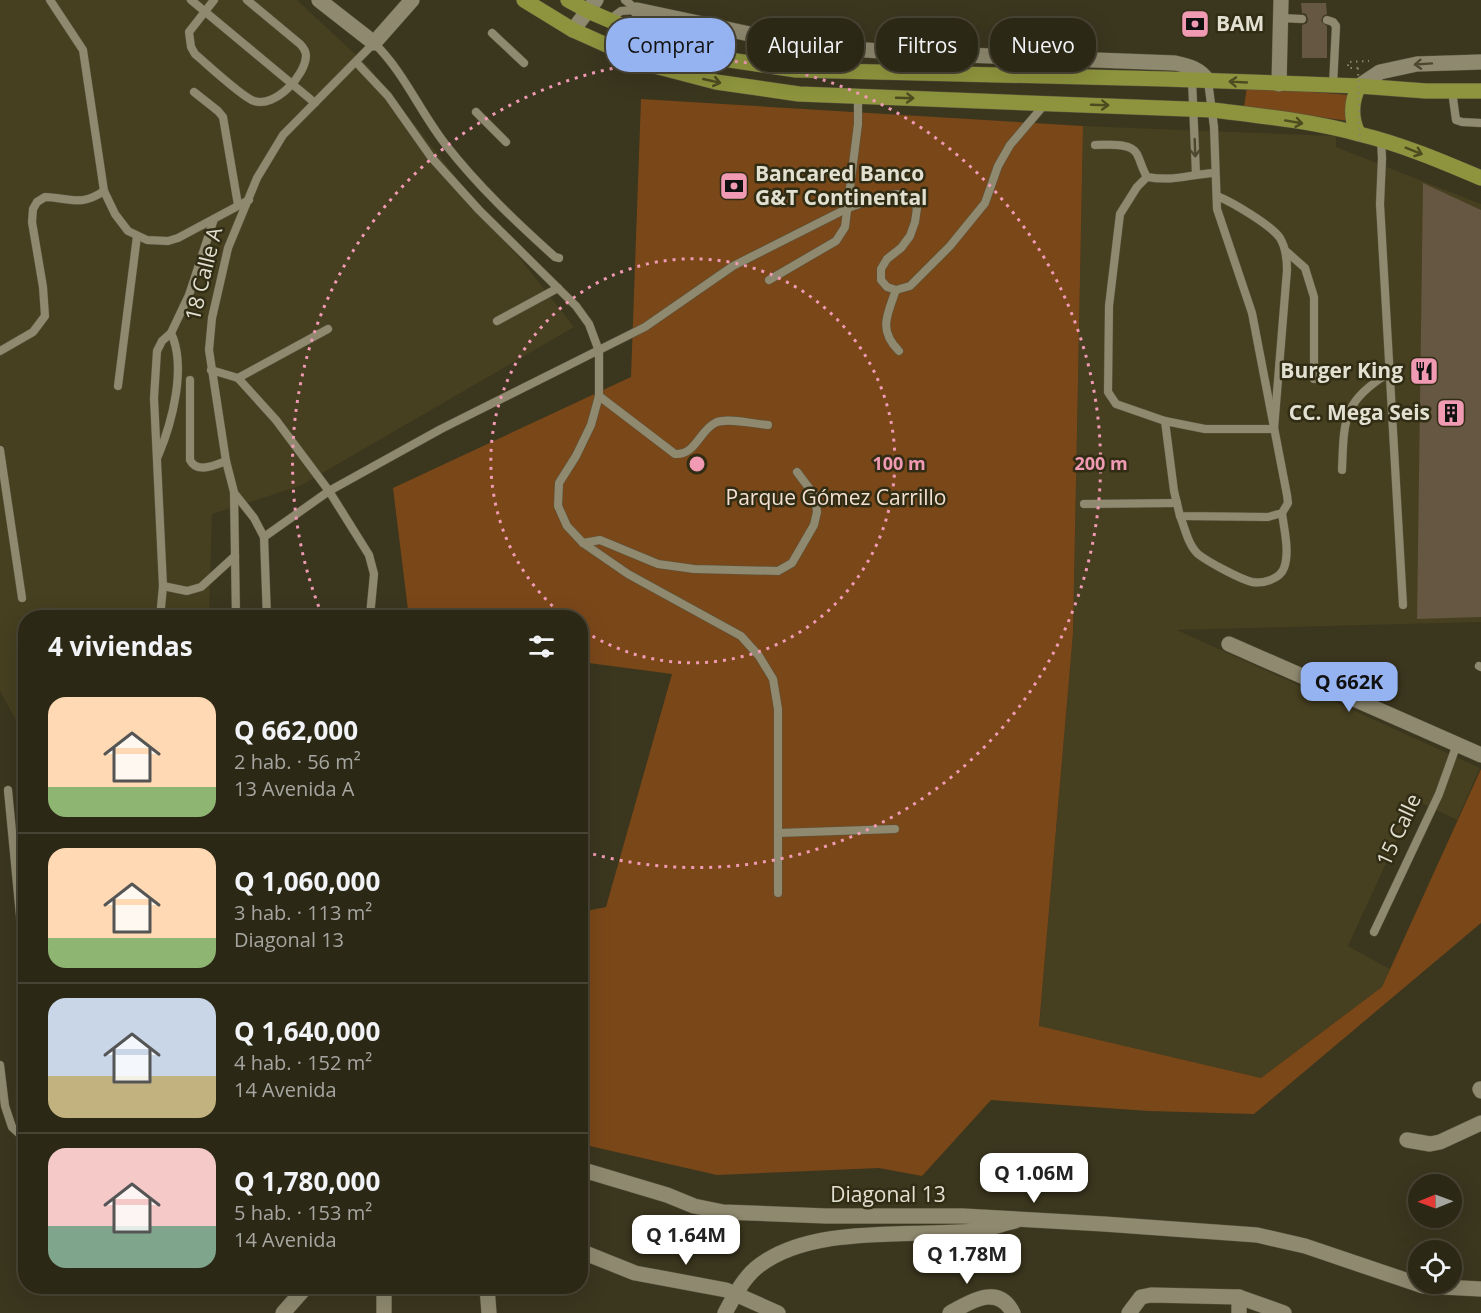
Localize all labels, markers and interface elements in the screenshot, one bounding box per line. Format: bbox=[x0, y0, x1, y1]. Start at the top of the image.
bank icon: BAM bbox=[1179, 8, 1211, 40]
place label: BAM bbox=[1216, 9, 1264, 37]
chip: Comprar bbox=[606, 18, 735, 72]
chip: Alquilar bbox=[747, 18, 864, 72]
chip: Filtros bbox=[876, 18, 978, 72]
chip: Nuevo bbox=[990, 18, 1096, 72]
one-way arrow bbox=[1413, 59, 1433, 70]
one-way arrow bbox=[702, 75, 721, 87]
one-way arrow bbox=[1228, 77, 1248, 88]
one-way arrow bbox=[895, 92, 915, 103]
one-way arrow bbox=[1090, 99, 1110, 111]
one-way arrow bbox=[1284, 116, 1304, 127]
one-way arrow bbox=[1190, 137, 1201, 157]
one-way arrow bbox=[1404, 146, 1423, 157]
place label: Bancared Banco G&T Continental bbox=[755, 159, 928, 211]
bank icon: Bancared Banco G&T Continental bbox=[718, 170, 750, 202]
street label: 18 Calle A bbox=[178, 223, 228, 323]
restaurant icon: Burger King bbox=[1408, 355, 1440, 387]
place label: Burger King bbox=[1280, 356, 1403, 384]
building icon: CC. Mega Seis bbox=[1435, 397, 1467, 429]
place label: CC. Mega Seis bbox=[1289, 398, 1430, 426]
text: 100 m bbox=[872, 451, 926, 475]
text: 200 m bbox=[1074, 451, 1128, 475]
centre of rings bbox=[687, 454, 707, 474]
park label: Parque Gómez Carrillo bbox=[726, 483, 946, 511]
text: 4 viviendas bbox=[48, 628, 193, 664]
icon: filters bbox=[525, 630, 558, 663]
pin: Q 662K bbox=[1300, 662, 1398, 713]
text: Q 662K bbox=[1315, 668, 1383, 695]
text: Q 662,000 bbox=[234, 712, 358, 748]
icon: home bbox=[96, 721, 168, 793]
text: 2 hab. · 56 m² bbox=[234, 748, 361, 775]
text: 13 Avenida A bbox=[234, 775, 354, 802]
street label: 15 Calle bbox=[1369, 789, 1427, 870]
text: Q 1,060,000 bbox=[234, 863, 380, 899]
icon: home bbox=[96, 872, 168, 944]
text: 3 hab. · 113 m² bbox=[234, 899, 372, 926]
text: Diagonal 13 bbox=[234, 926, 344, 953]
text: Q 1,640,000 bbox=[234, 1013, 380, 1049]
icon: home bbox=[96, 1022, 168, 1094]
text: 4 hab. · 152 m² bbox=[234, 1049, 372, 1076]
text: 14 Avenida bbox=[234, 1076, 337, 1103]
pin: Q 1.06M bbox=[979, 1153, 1089, 1204]
text: Q 1.06M bbox=[994, 1159, 1074, 1186]
text: Q 1,780,000 bbox=[234, 1163, 380, 1199]
icon: home bbox=[96, 1172, 168, 1244]
north arrow bbox=[1408, 1174, 1462, 1228]
map controls bbox=[1408, 1174, 1462, 1294]
street label: Diagonal 13 bbox=[830, 1180, 946, 1208]
text: 5 hab. · 153 m² bbox=[234, 1199, 372, 1226]
pin: Q 1.64M bbox=[631, 1215, 741, 1266]
text: Q 1.64M bbox=[646, 1221, 726, 1248]
text: 14 Avenida bbox=[234, 1226, 337, 1253]
pin: Q 1.78M bbox=[912, 1234, 1022, 1285]
text: Q 1.78M bbox=[927, 1240, 1007, 1267]
button: locate bbox=[1408, 1240, 1462, 1294]

